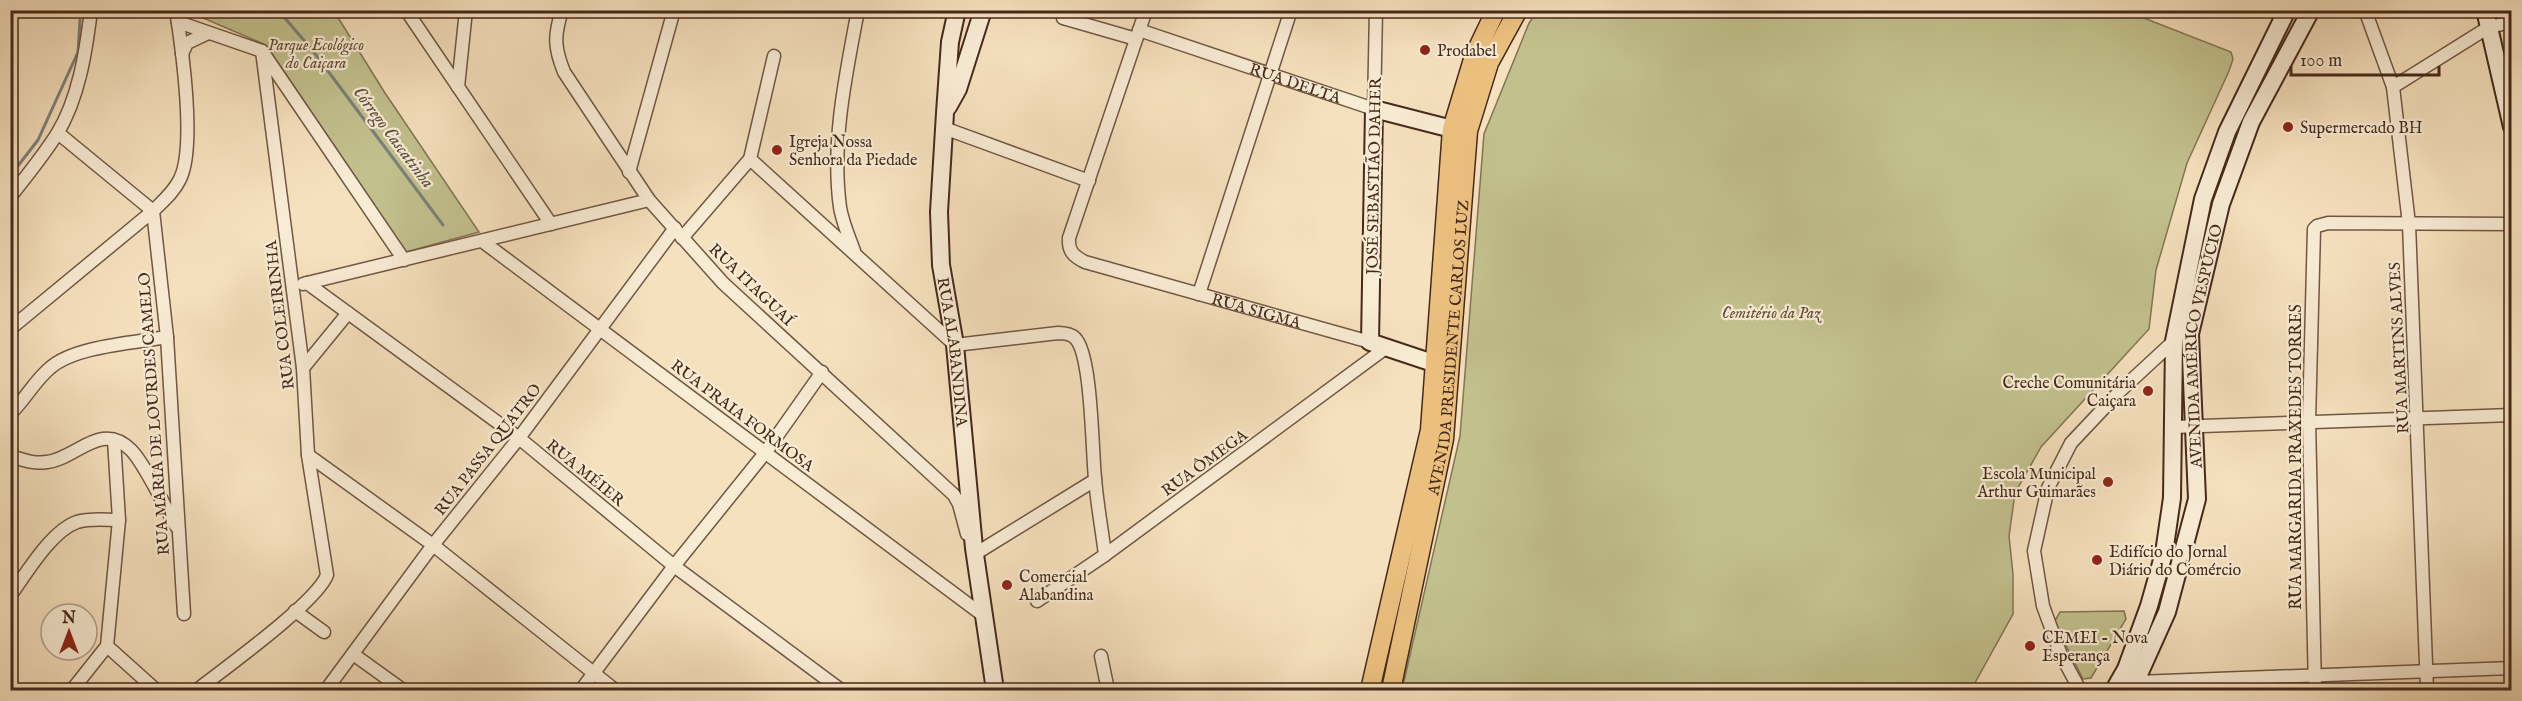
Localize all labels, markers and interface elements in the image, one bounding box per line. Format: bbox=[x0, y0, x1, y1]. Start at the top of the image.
park label: Parque Ecológico do Caiçara bbox=[268, 36, 364, 74]
scale bar bbox=[2291, 39, 2440, 77]
place label: Prodabel bbox=[1437, 42, 1497, 62]
marker: Prodabel bbox=[1418, 43, 1432, 57]
text: 100 m bbox=[2300, 50, 2342, 73]
street label: RUA DELTA bbox=[1246, 60, 1344, 110]
street label: JOSÉ SEBASTIÃO DAHER bbox=[1361, 76, 1387, 277]
water label: Córrego Cascatinha bbox=[347, 82, 439, 193]
place label: Supermercado BH bbox=[2300, 119, 2423, 139]
marker: Supermercado BH bbox=[2281, 120, 2295, 134]
place label: Igreja Nossa Senhora da Piedade bbox=[789, 133, 917, 171]
marker: Igreja Nossa Senhora da Piedade bbox=[770, 143, 784, 157]
street label: AVENIDA PRESIDENTE CARLOS LUZ bbox=[1424, 199, 1475, 498]
street label: AVENIDA AMÉRICO VESPÚCIO bbox=[2181, 222, 2228, 469]
street label: RUA COLEIRINHA bbox=[262, 238, 300, 390]
street label: RUA ITAGUAÍ bbox=[704, 238, 800, 332]
street label: RUA MARTINS ALVES bbox=[2386, 262, 2414, 434]
street label: RUA MARIA DE LOURDES CAMELO bbox=[135, 272, 175, 556]
street label: RUA ALABANDINA bbox=[931, 276, 971, 429]
street label: RUA SIGMA bbox=[1209, 290, 1304, 334]
park label: Cemitério da Paz bbox=[1722, 304, 1822, 324]
street label: RUA MARGARIDA PRAXEDES TORRES bbox=[2287, 304, 2307, 610]
street label: RUA PRAIA FORMOSA bbox=[666, 356, 818, 478]
place label: Creche Comunitária Caiçara bbox=[2002, 374, 2136, 412]
street label: RUA PASSA QUATRO bbox=[431, 380, 546, 520]
marker: Creche Comunitária Caiçara bbox=[2141, 384, 2155, 398]
street label: RUA ÔMEGA bbox=[1157, 423, 1253, 502]
street label: RUA MÉIER bbox=[542, 434, 630, 512]
place label: Escola Municipal Arthur Guimarães bbox=[1976, 465, 2097, 503]
marker: Escola Municipal Arthur Guimarães bbox=[2101, 475, 2115, 489]
place label: Edifício do Jornal Diário do Comércio bbox=[2109, 543, 2242, 581]
marker: Edifício do Jornal Diário do Comércio bbox=[2090, 553, 2104, 567]
place label: Comercial Alabandina bbox=[1018, 568, 1093, 606]
marker: Comercial Alabandina bbox=[1000, 578, 1014, 592]
north arrow bbox=[39, 602, 99, 662]
text: N bbox=[61, 609, 76, 629]
place label: CEMEI - Nova Esperança bbox=[2042, 629, 2148, 667]
marker: CEMEI - Nova Esperança bbox=[2023, 639, 2037, 653]

